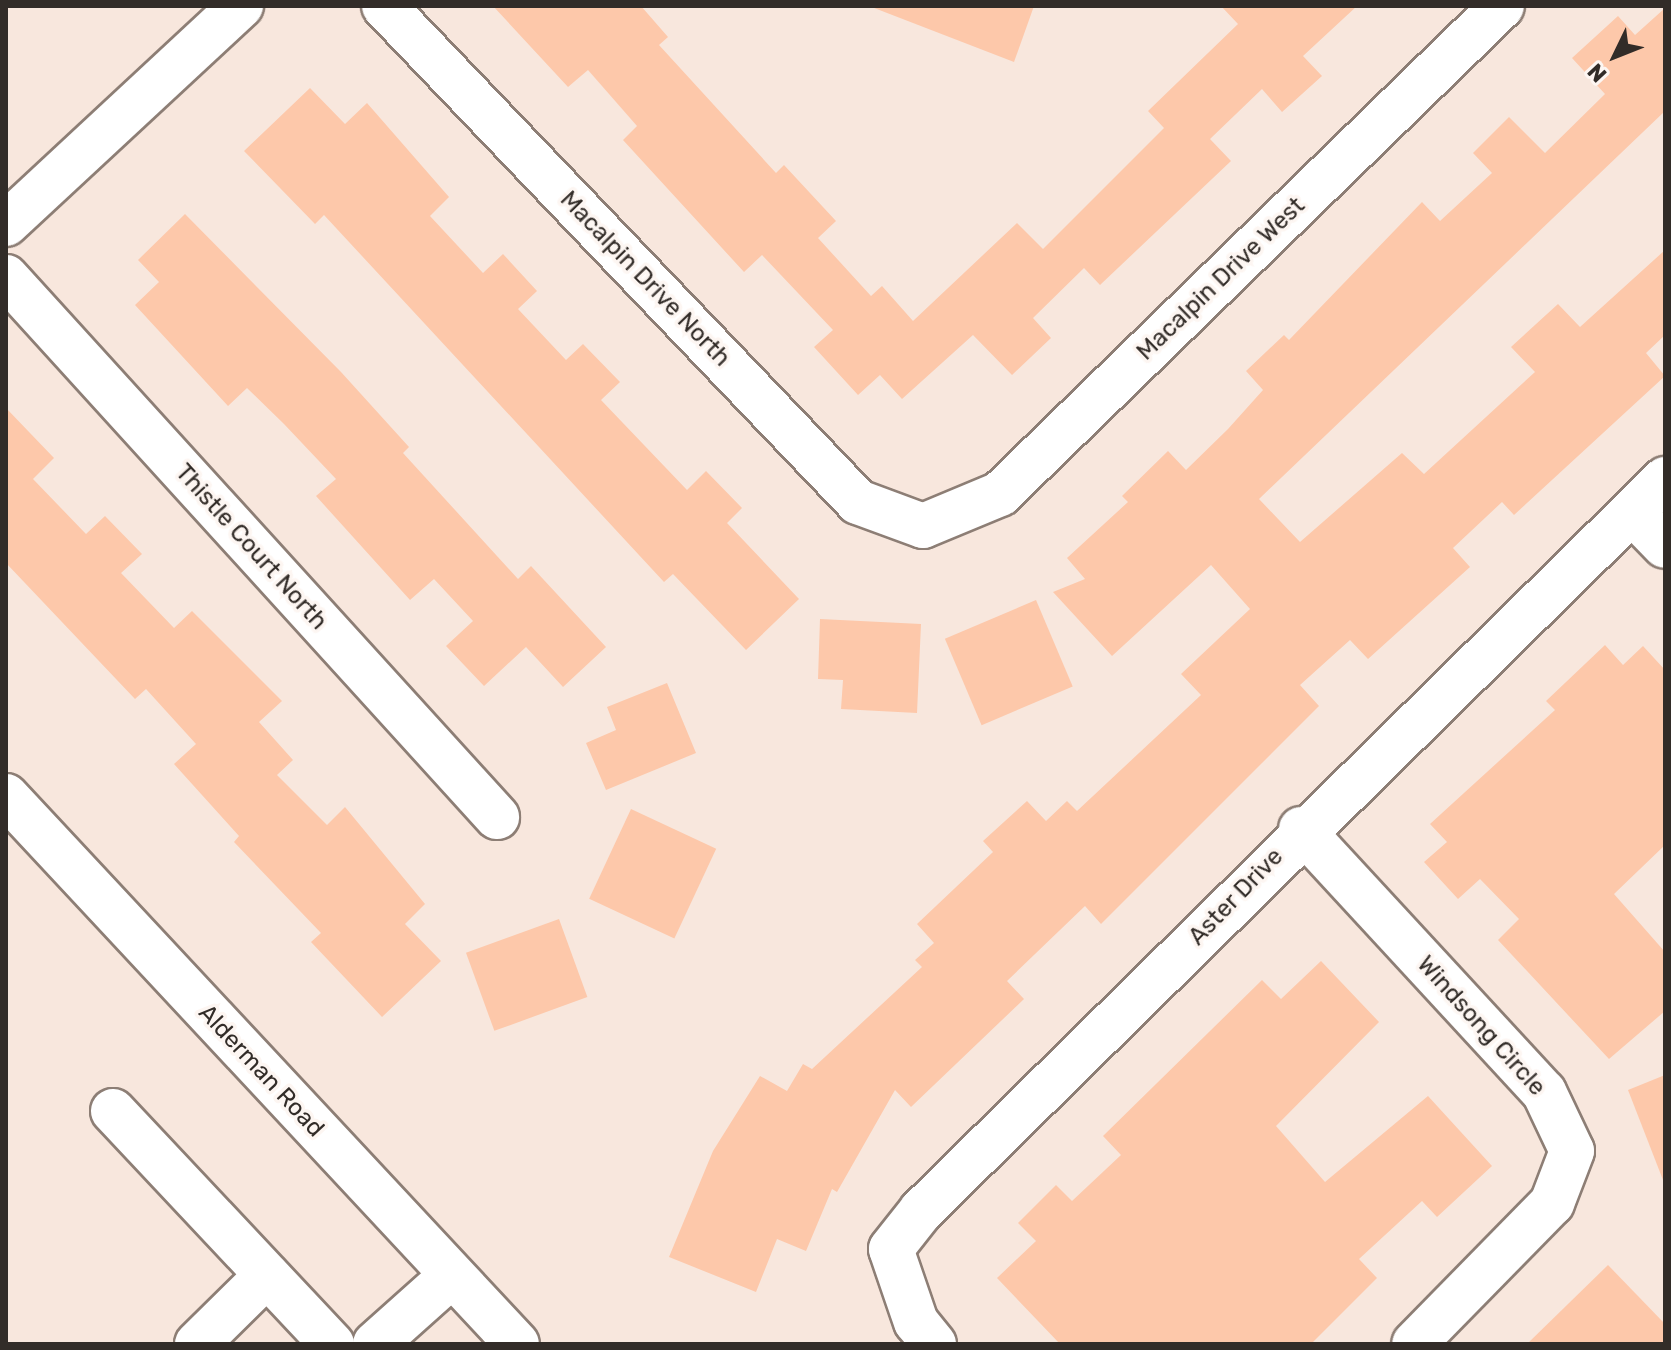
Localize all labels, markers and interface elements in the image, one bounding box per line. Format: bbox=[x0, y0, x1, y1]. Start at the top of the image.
north arrow bbox=[1575, 16, 1655, 96]
text: N bbox=[1582, 58, 1612, 88]
street label: Macalpin Drive North bbox=[554, 185, 736, 373]
street label: Macalpin Drive West bbox=[1131, 191, 1311, 367]
street label: Thistle Court North bbox=[169, 458, 333, 636]
street label: Aster Drive bbox=[1183, 842, 1289, 952]
street label: Windsong Circle bbox=[1411, 950, 1551, 1102]
street label: Alderman Road bbox=[192, 999, 330, 1143]

